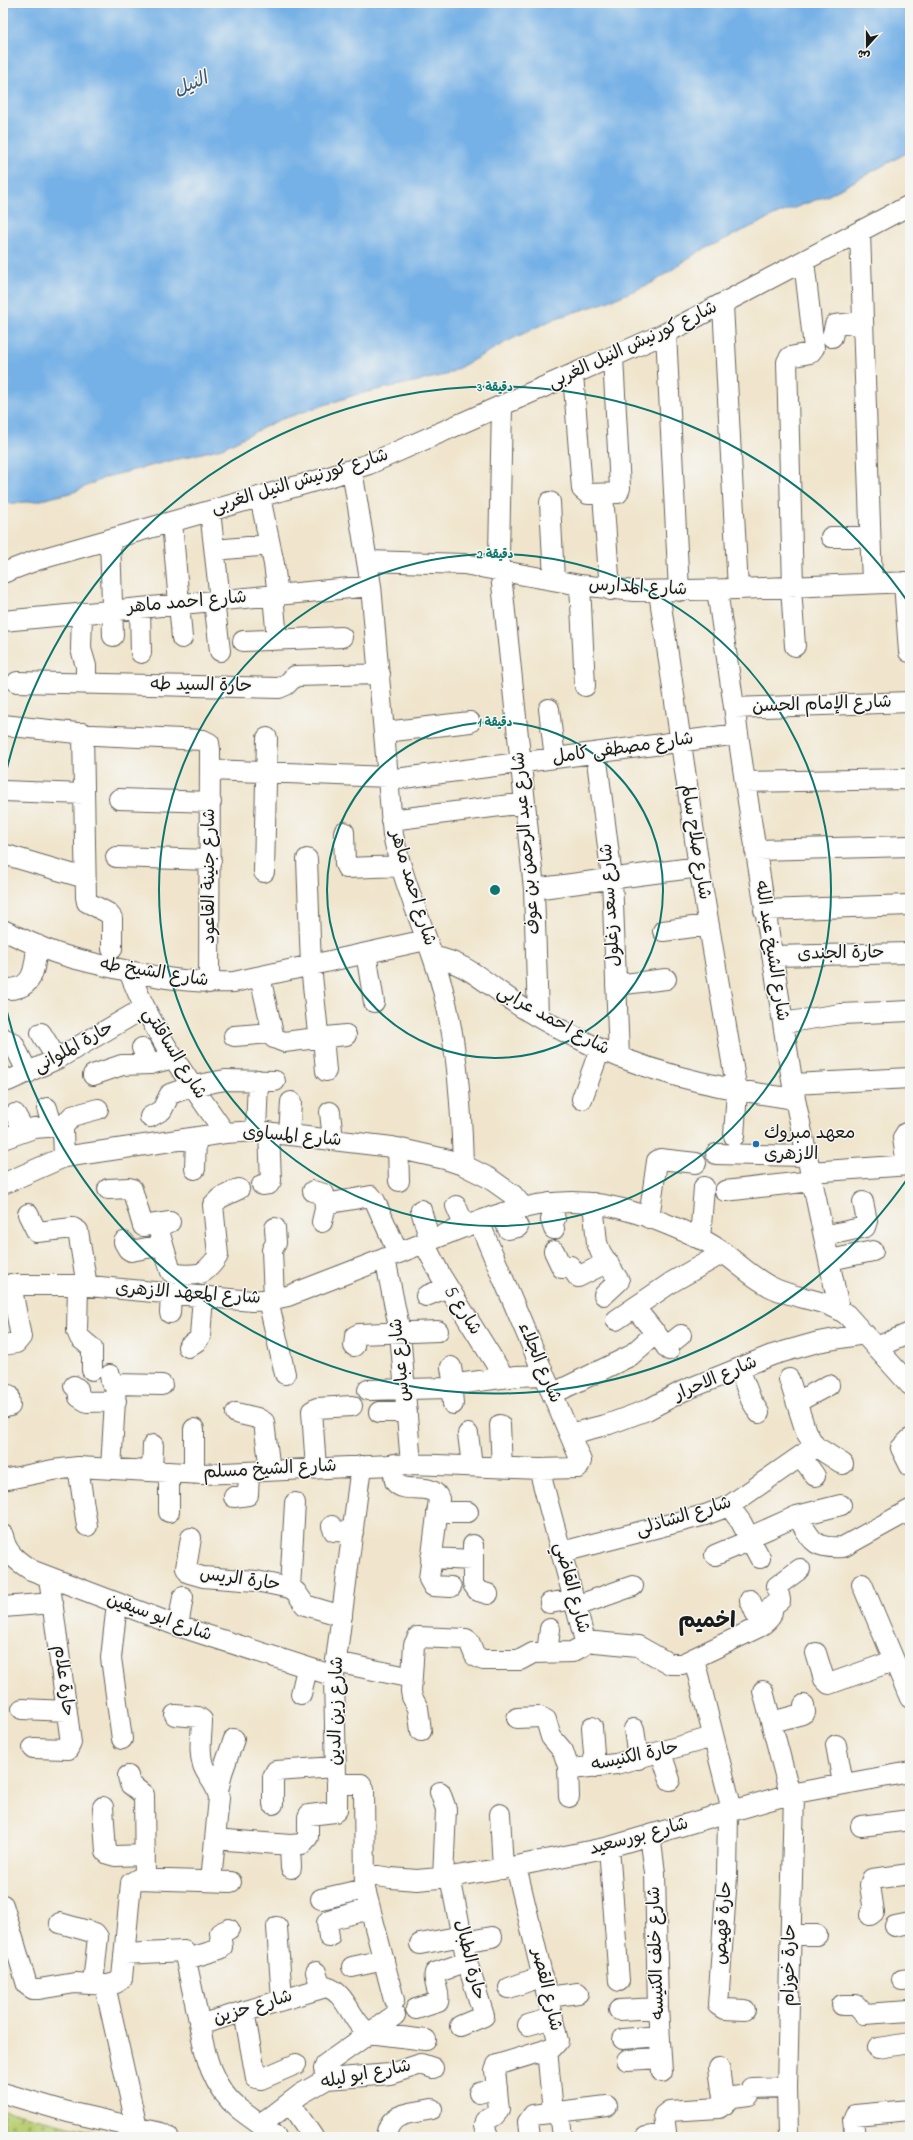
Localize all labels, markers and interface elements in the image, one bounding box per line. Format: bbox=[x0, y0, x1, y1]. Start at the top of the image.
north arrow bbox=[847, 26, 887, 66]
text: ش bbox=[855, 45, 872, 64]
water label: النيل bbox=[170, 65, 214, 104]
street label: شارع كورنيش النيل الغربى bbox=[544, 295, 722, 397]
text: 3 دقيقة bbox=[476, 379, 513, 397]
street label: شارع كورنيش النيل الغربى bbox=[208, 443, 392, 521]
text: 2 دقيقة bbox=[476, 546, 514, 564]
street label: شارع المدارس bbox=[588, 572, 688, 604]
street label: شارع احمد ماهر bbox=[124, 585, 248, 621]
street label: حارة السيد طه bbox=[150, 672, 252, 700]
street label: شارع الإمام الحسن bbox=[752, 690, 892, 720]
text: 1 دقيقة bbox=[478, 714, 513, 732]
street label: شارع مصطفى كامل bbox=[551, 726, 695, 772]
street label: شارع عبد الرحمن بن عوف bbox=[506, 750, 548, 936]
street label: شارع صلاح سالم bbox=[673, 782, 717, 902]
street label: شارع جنينة القاعود bbox=[197, 808, 223, 944]
street label: شارع احمد ماهر bbox=[381, 825, 442, 949]
street label: شارع سعد زغلول bbox=[594, 842, 628, 968]
street label: شارع الشيخ عبد الله bbox=[747, 879, 795, 1023]
centre of rings bbox=[488, 883, 502, 897]
street label: حارة الجندى bbox=[797, 940, 885, 968]
street label: شارع الشيخ طه bbox=[98, 952, 210, 994]
street label: شارع احمد عرابى bbox=[492, 979, 614, 1063]
street label: شارع الساقلتي bbox=[135, 1003, 213, 1105]
street label: حارة الملوانى bbox=[29, 1015, 119, 1081]
street label: شارع المساوى bbox=[241, 1120, 343, 1154]
place label: معهد مبروك الازهرى bbox=[764, 1121, 855, 1168]
marker: معهد مبروك الازهرى bbox=[751, 1139, 761, 1149]
street label: شارع المعهد الازهرى bbox=[114, 1276, 262, 1312]
street label: شارع 5 bbox=[437, 1281, 487, 1341]
street label: شارع عباس bbox=[384, 1317, 418, 1403]
street label: شارع الجلاء bbox=[510, 1319, 568, 1407]
street label: شارع الاحرار bbox=[668, 1350, 762, 1409]
street label: شارع الشيخ مسلم bbox=[203, 1454, 337, 1486]
street label: شارع الشاذلى bbox=[633, 1490, 735, 1544]
street label: شارع القاضي bbox=[545, 1539, 596, 1637]
street label: حارة الريس bbox=[198, 1561, 282, 1599]
street label: شارع ابو سيفين bbox=[103, 1587, 215, 1649]
district label: اخميم bbox=[678, 1606, 736, 1638]
street label: حارة علام bbox=[46, 1644, 80, 1718]
street label: شارع زين الدين bbox=[323, 1656, 351, 1766]
street label: حارة الكنيسه bbox=[589, 1735, 681, 1779]
street label: شارع بورسعيد bbox=[587, 1811, 691, 1863]
street label: حارة قهيص bbox=[708, 1880, 740, 1966]
street label: شارع خلف الكنيسه bbox=[642, 1886, 672, 2020]
street label: حارة الطبال bbox=[446, 1917, 492, 2003]
street label: حارة خوزام bbox=[776, 1924, 804, 2006]
street label: شارع القصر bbox=[523, 1944, 568, 2034]
street label: شارع حزين bbox=[210, 1984, 296, 2032]
street label: شارع ابو ليله bbox=[319, 2054, 413, 2096]

